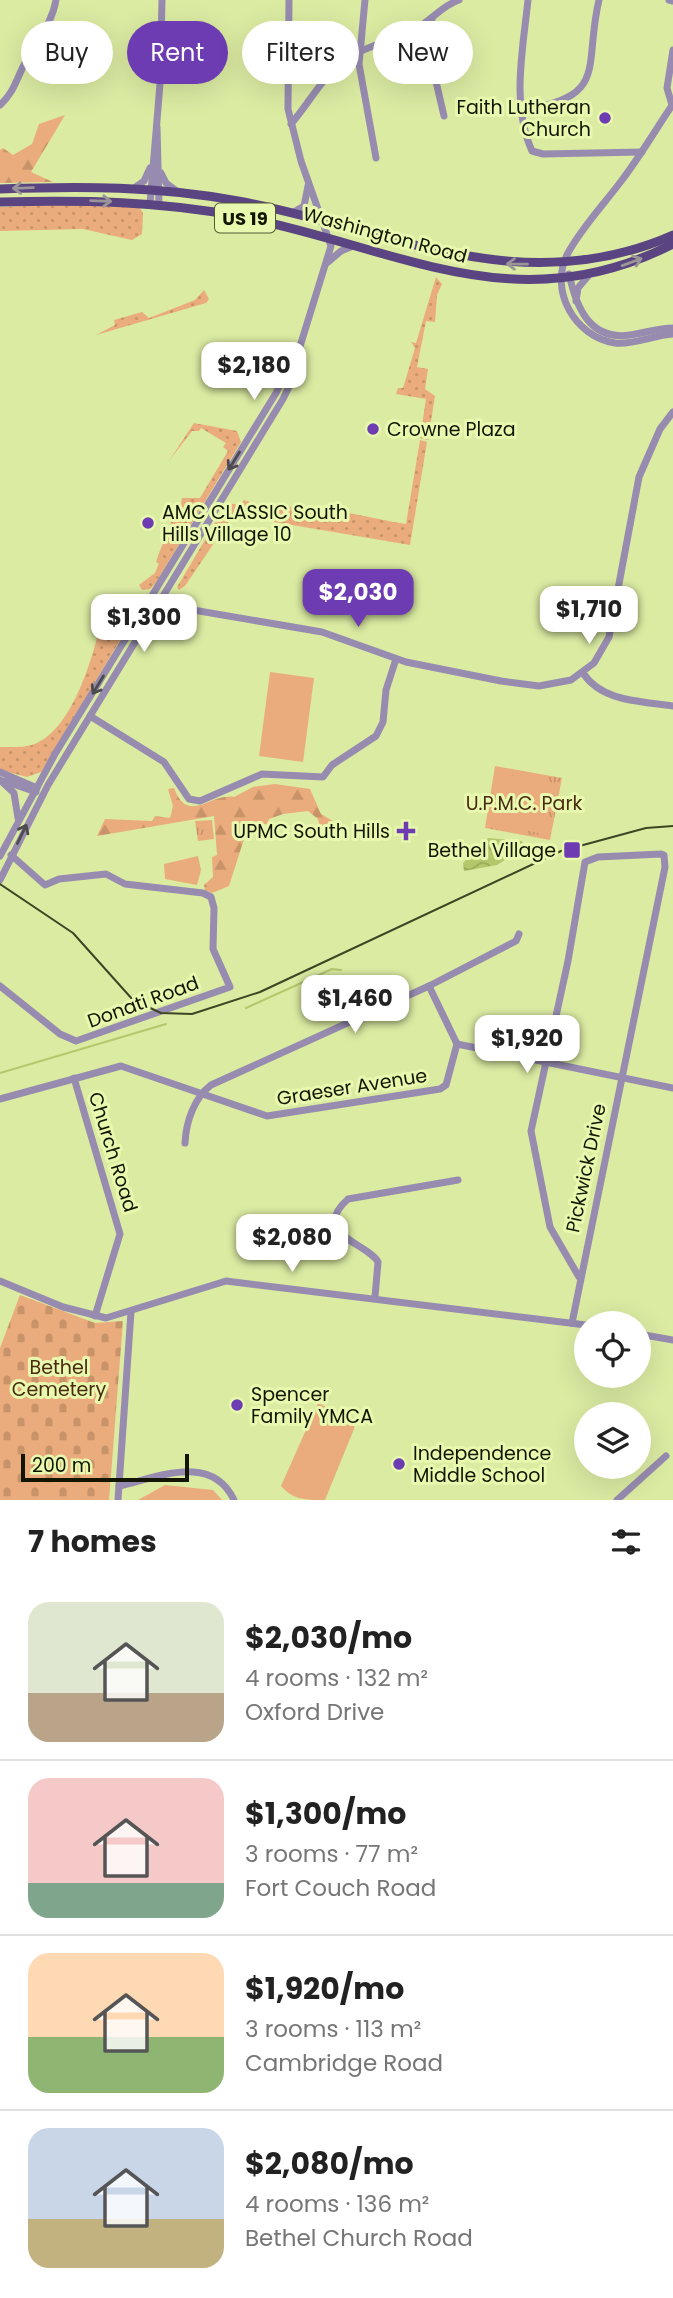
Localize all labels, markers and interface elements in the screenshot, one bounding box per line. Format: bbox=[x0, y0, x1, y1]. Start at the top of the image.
chip: Buy bbox=[21, 21, 113, 84]
chip: Rent bbox=[127, 21, 228, 84]
chip: Filters bbox=[242, 21, 359, 84]
chip: New bbox=[373, 21, 473, 84]
place label: Faith Lutheran Church bbox=[456, 94, 591, 143]
marker: Faith Lutheran Church bbox=[597, 110, 613, 126]
one-way arrow bbox=[12, 182, 35, 195]
one-way arrow bbox=[89, 195, 112, 208]
street label: Washington Road bbox=[300, 200, 470, 270]
road number: US 19 bbox=[215, 204, 275, 232]
one-way arrow bbox=[621, 255, 643, 267]
one-way arrow bbox=[506, 257, 529, 270]
pin: $2,180 bbox=[197, 342, 311, 402]
text: $2,180 bbox=[217, 349, 291, 381]
place label: Crowne Plaza bbox=[387, 416, 516, 443]
marker: Crowne Plaza bbox=[365, 421, 381, 437]
one-way arrow bbox=[227, 450, 241, 470]
place label: AMC CLASSIC South Hills Village 10 bbox=[162, 499, 348, 548]
marker: AMC CLASSIC South Hills Village 10 bbox=[140, 515, 156, 531]
pin: $2,030 bbox=[301, 570, 415, 629]
text: $2,030 bbox=[319, 576, 397, 608]
pin: $1,710 bbox=[532, 586, 646, 646]
text: $1,710 bbox=[556, 593, 622, 625]
pin: $1,300 bbox=[87, 594, 201, 654]
text: $1,300 bbox=[107, 601, 181, 633]
one-way arrow bbox=[90, 674, 104, 694]
park label: U.P.M.C. Park bbox=[466, 790, 583, 817]
place label: UPMC South Hills bbox=[233, 818, 390, 845]
marker: UPMC South Hills bbox=[396, 821, 416, 841]
one-way arrow bbox=[16, 824, 30, 845]
place label: Bethel Village bbox=[428, 837, 556, 864]
marker: Bethel Village bbox=[562, 840, 582, 860]
street label: Donati Road bbox=[84, 969, 202, 1035]
pin: $1,460 bbox=[298, 976, 412, 1035]
text: $1,460 bbox=[317, 982, 393, 1014]
pin: $1,920 bbox=[470, 1016, 584, 1075]
text: $1,920 bbox=[491, 1022, 563, 1054]
street label: Graeser Avenue bbox=[275, 1062, 429, 1112]
street label: Church Road bbox=[82, 1089, 144, 1215]
street label: Pickwick Drive bbox=[559, 1101, 613, 1235]
pin: $2,080 bbox=[235, 1214, 349, 1274]
text: $2,080 bbox=[252, 1221, 332, 1253]
map controls bbox=[574, 1311, 651, 1479]
button: locate bbox=[574, 1311, 651, 1388]
park label: Bethel Cemetery bbox=[12, 1354, 106, 1403]
place label: Spencer Family YMCA bbox=[251, 1381, 373, 1430]
marker: Spencer Family YMCA bbox=[229, 1397, 245, 1413]
button: layers bbox=[574, 1402, 651, 1479]
place label: Independence Middle School bbox=[413, 1440, 551, 1489]
scale bar bbox=[21, 1451, 189, 1483]
text: 200 m bbox=[32, 1452, 91, 1479]
marker: Independence Middle School bbox=[391, 1456, 407, 1472]
text: 7 homes bbox=[28, 1520, 157, 1563]
icon: filters bbox=[607, 1523, 645, 1561]
text: $2,030/mo bbox=[245, 1616, 412, 1659]
icon: home bbox=[84, 1630, 168, 1714]
text: 4 rooms · 132 m² bbox=[245, 1662, 428, 1694]
text: Oxford Drive bbox=[245, 1696, 384, 1728]
text: $1,300/mo bbox=[245, 1792, 406, 1835]
icon: home bbox=[84, 1806, 168, 1890]
text: 3 rooms · 77 m² bbox=[245, 1838, 418, 1870]
text: Fort Couch Road bbox=[245, 1872, 436, 1904]
text: $1,920/mo bbox=[245, 1967, 404, 2010]
icon: home bbox=[84, 1981, 168, 2065]
text: 3 rooms · 113 m² bbox=[245, 2013, 421, 2045]
text: Cambridge Road bbox=[245, 2047, 443, 2079]
text: $2,080/mo bbox=[245, 2142, 414, 2185]
icon: home bbox=[84, 2156, 168, 2240]
text: 4 rooms · 136 m² bbox=[245, 2188, 429, 2220]
text: Bethel Church Road bbox=[245, 2222, 473, 2254]

